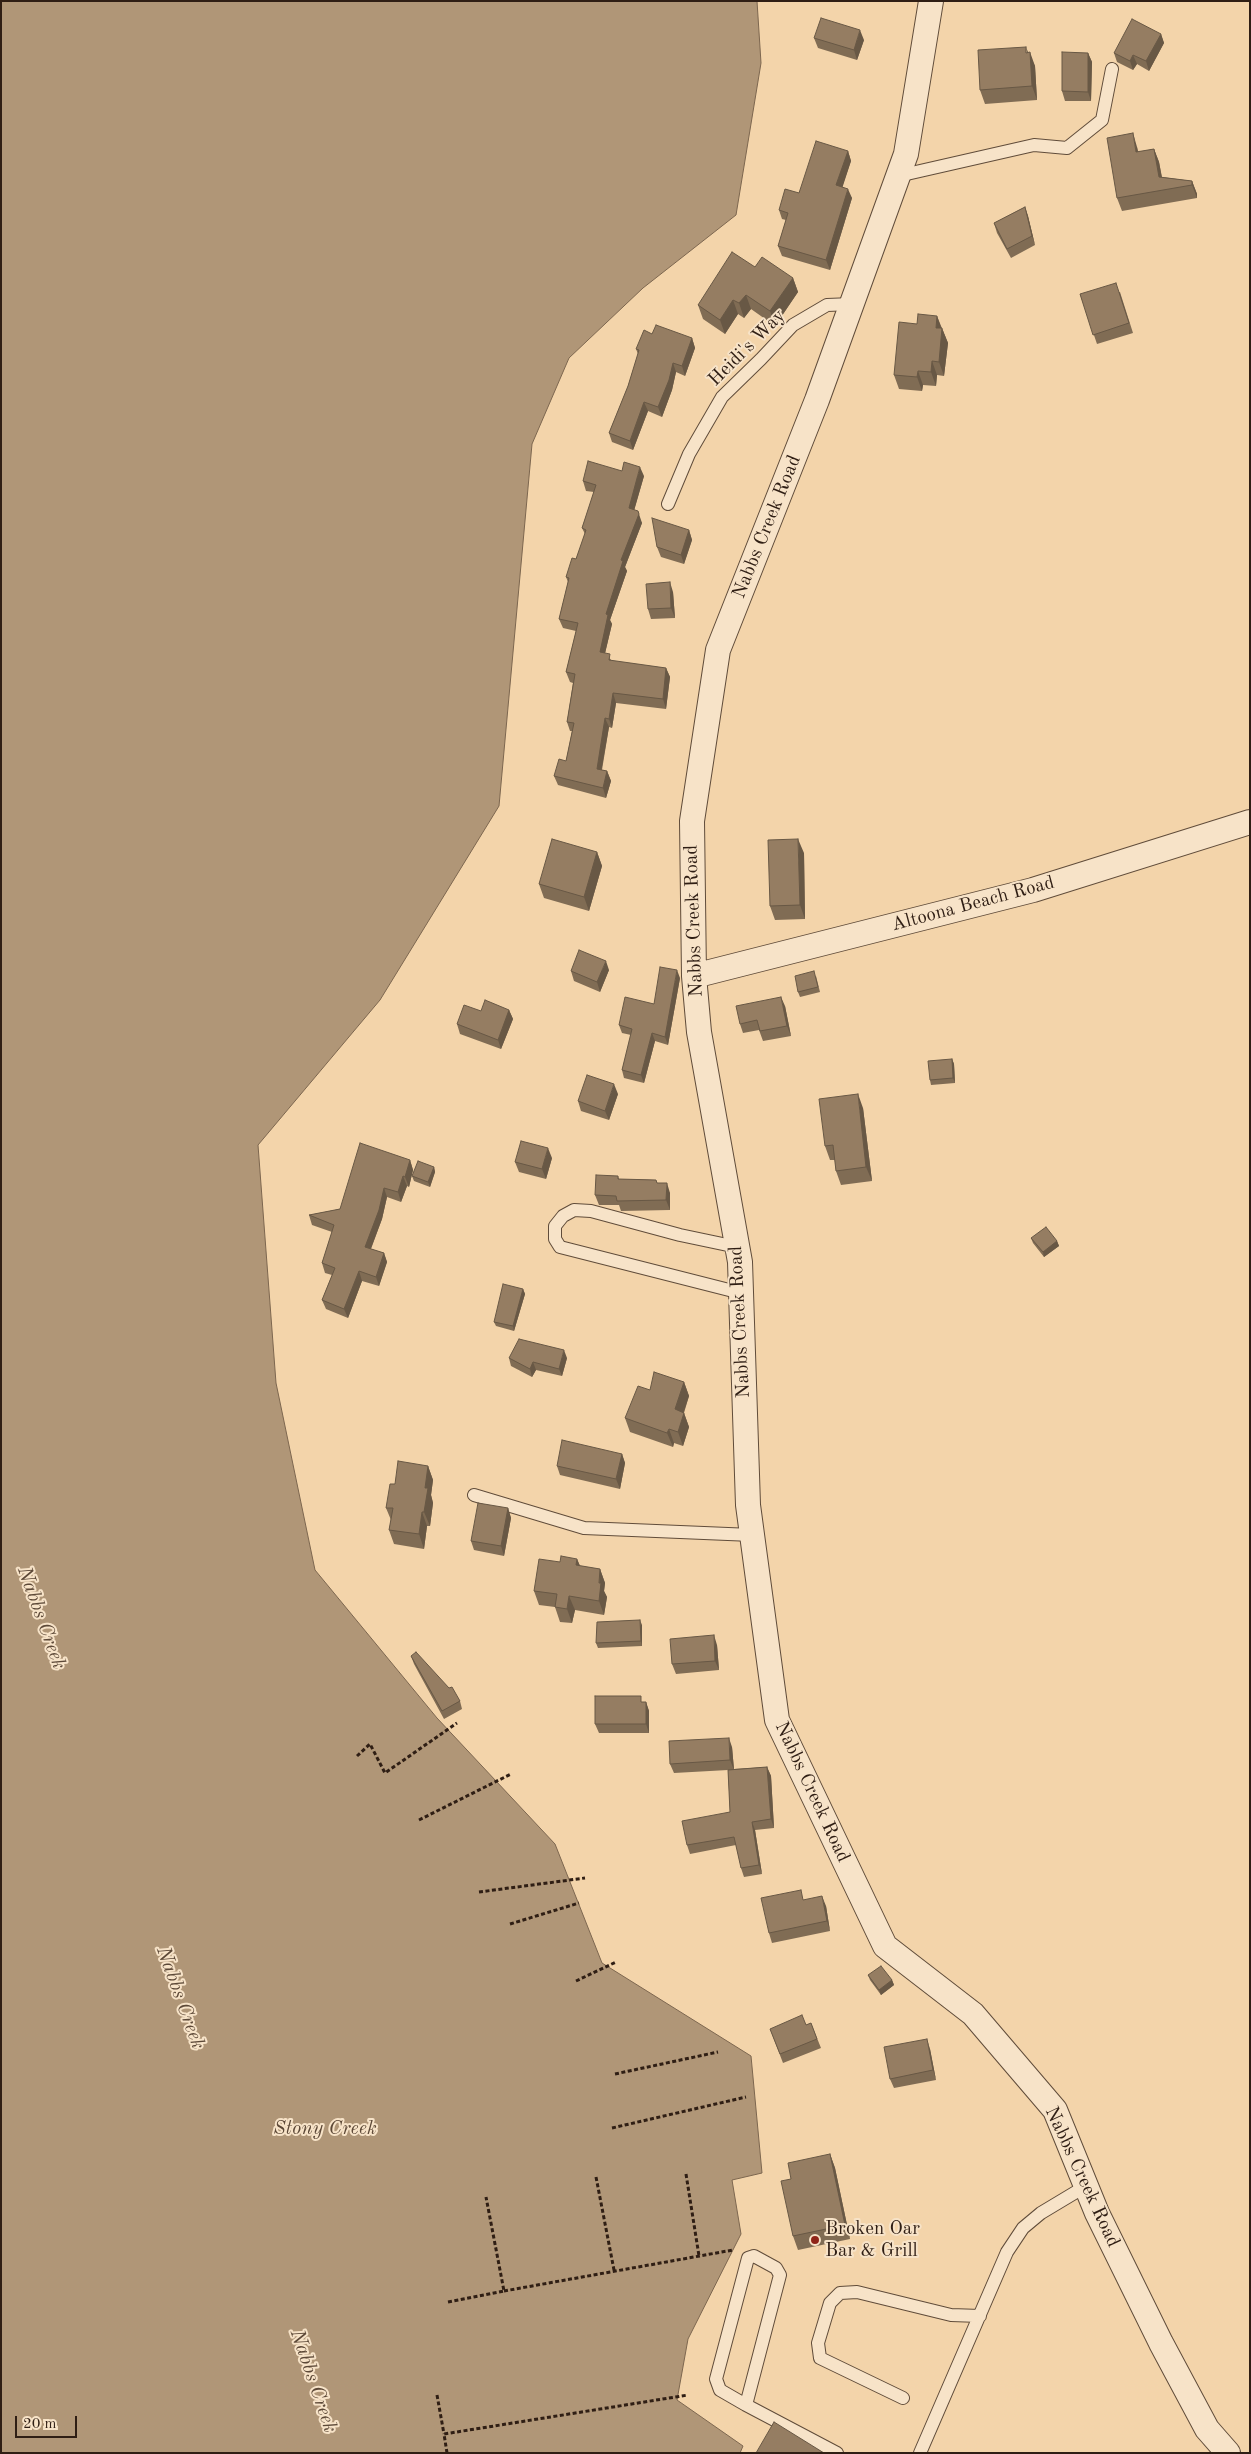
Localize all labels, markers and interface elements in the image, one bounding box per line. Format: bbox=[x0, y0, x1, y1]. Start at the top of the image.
street label: Heidi's Way bbox=[704, 305, 790, 391]
street label: Nabbs Creek Road bbox=[728, 452, 806, 602]
street label: Nabbs Creek Road bbox=[680, 844, 708, 998]
street label: Altoona Beach Road bbox=[889, 871, 1057, 937]
street label: Nabbs Creek Road bbox=[725, 1245, 755, 1399]
water label: Nabbs Creek bbox=[11, 1563, 71, 1673]
street label: Nabbs Creek Road bbox=[769, 1718, 855, 1866]
water label: Nabbs Creek bbox=[150, 1943, 210, 2053]
street label: Nabbs Creek Road bbox=[1039, 2103, 1125, 2251]
water label: Stony Creek bbox=[273, 2117, 377, 2141]
place label: Broken Oar Bar & Grill bbox=[825, 2218, 920, 2262]
marker: Broken Oar Bar & Grill bbox=[809, 2234, 821, 2246]
water label: Nabbs Creek bbox=[284, 2326, 342, 2436]
scale bar bbox=[18, 2406, 80, 2438]
text: 20 m bbox=[23, 2417, 57, 2432]

